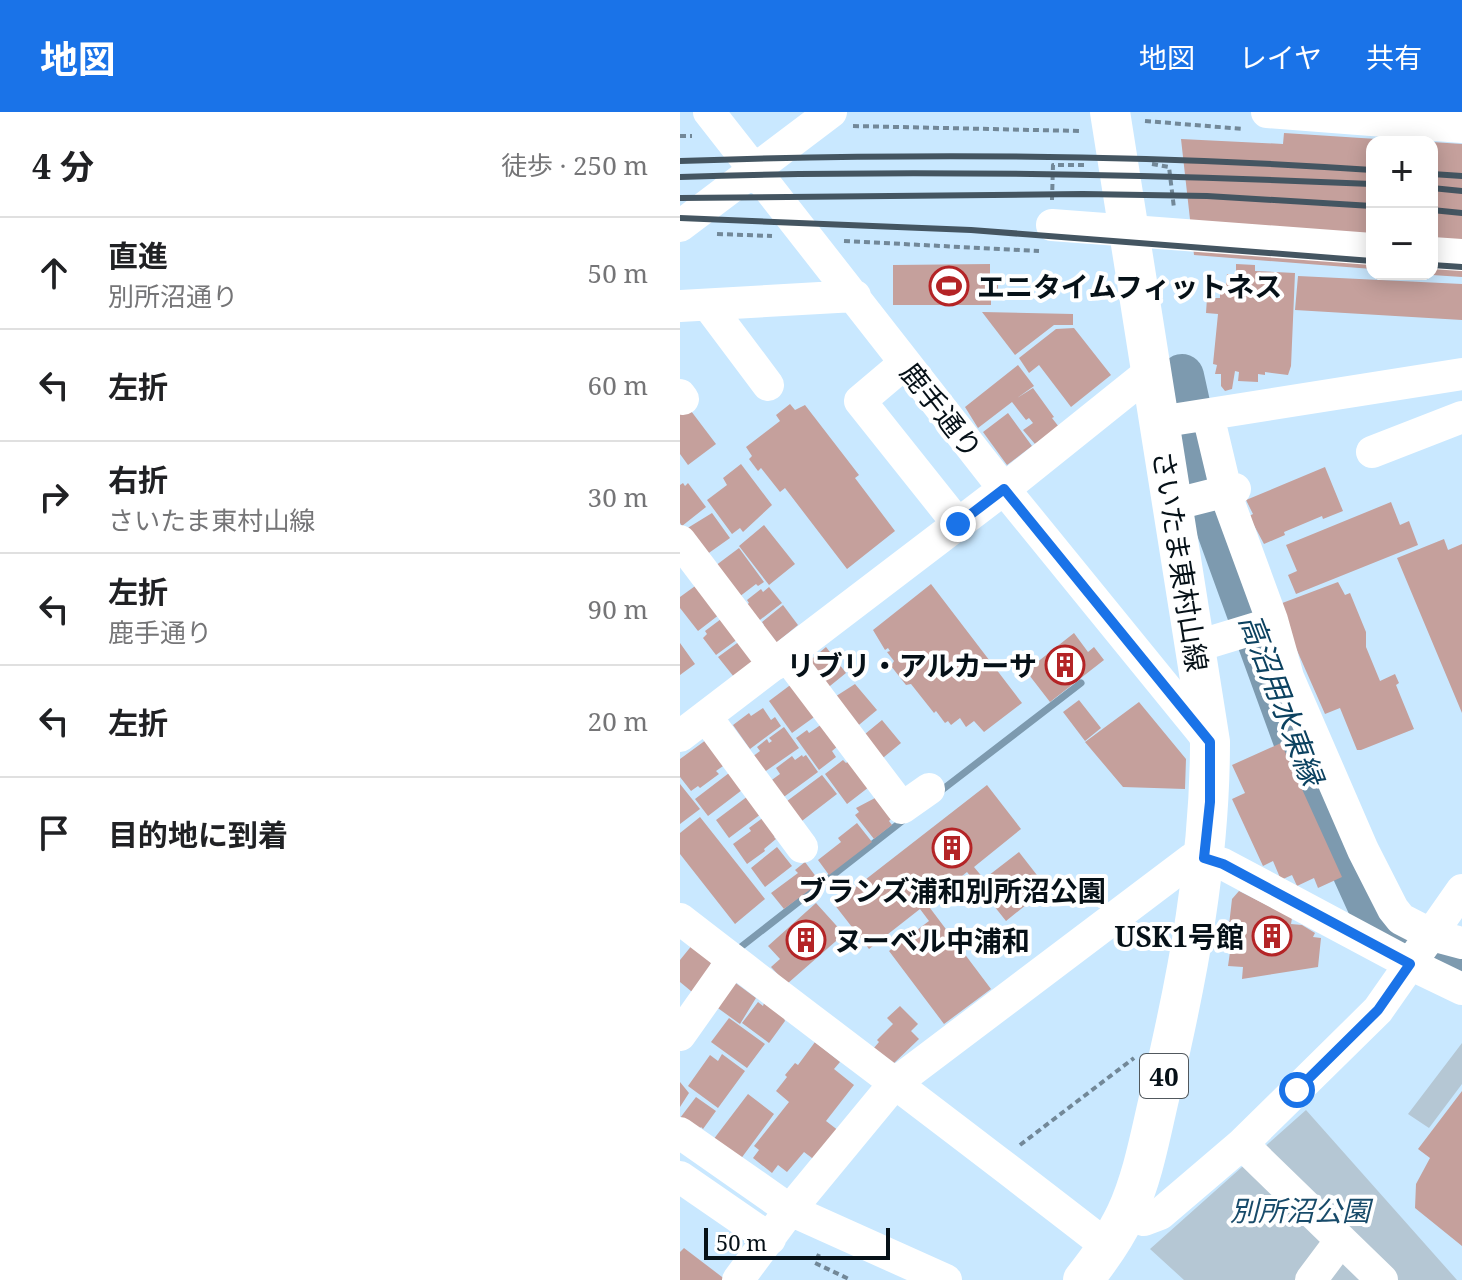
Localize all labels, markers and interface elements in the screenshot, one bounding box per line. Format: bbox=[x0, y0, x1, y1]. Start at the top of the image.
text: 地図 bbox=[40, 32, 116, 84]
text: 地図 bbox=[1139, 38, 1195, 76]
text: レイヤ bbox=[1239, 38, 1322, 76]
text: 共有 bbox=[1366, 38, 1422, 76]
map controls bbox=[1366, 136, 1438, 280]
button: + bbox=[1366, 136, 1438, 208]
text: 4 分 bbox=[32, 143, 94, 189]
text: 徒歩 · 250 m bbox=[501, 147, 648, 183]
button: − bbox=[1366, 208, 1438, 280]
text: 直進 bbox=[108, 235, 168, 276]
icon: ahead bbox=[32, 251, 76, 295]
text: 50 m bbox=[588, 255, 648, 291]
sports icon: エニタイムフィットネス bbox=[928, 265, 970, 307]
place label: エニタイムフィットネス bbox=[977, 267, 1282, 305]
text: 別所沼通り bbox=[108, 278, 238, 314]
street label: 鹿手通り bbox=[893, 354, 991, 466]
icon: left bbox=[32, 363, 76, 407]
text: 左折 bbox=[108, 366, 168, 407]
text: 60 m bbox=[588, 367, 648, 403]
street label: さいたま東村山線 bbox=[1145, 448, 1217, 674]
text: 右折 bbox=[108, 459, 168, 500]
icon: right bbox=[32, 475, 76, 519]
text: 30 m bbox=[588, 479, 648, 515]
text: さいたま東村山線 bbox=[108, 502, 315, 538]
route end bbox=[940, 506, 976, 542]
text: 左折 bbox=[108, 571, 168, 612]
icon: left bbox=[32, 587, 76, 631]
text: 90 m bbox=[588, 591, 648, 627]
water label: 高沼用水東縁 bbox=[1231, 608, 1334, 793]
text: 鹿手通り bbox=[108, 614, 212, 650]
building icon: リブリ・アルカーサ bbox=[1044, 644, 1086, 686]
place label: リブリ・アルカーサ bbox=[787, 646, 1037, 684]
icon: left bbox=[32, 699, 76, 743]
text: 左折 bbox=[108, 702, 168, 743]
text: 20 m bbox=[588, 703, 648, 739]
icon: arrive bbox=[32, 811, 76, 855]
text: 目的地に到着 bbox=[108, 814, 288, 855]
building icon: ブランズ浦和別所沼公園 bbox=[931, 827, 973, 869]
place label: ブランズ浦和別所沼公園 bbox=[798, 871, 1106, 909]
building icon: USK1号館 bbox=[1251, 915, 1293, 957]
place label: USK1号館 bbox=[1114, 917, 1244, 955]
building icon: ヌーベル中浦和 bbox=[785, 919, 827, 961]
place label: ヌーベル中浦和 bbox=[834, 921, 1030, 959]
road number: 40 bbox=[1140, 1054, 1188, 1098]
route start bbox=[1279, 1072, 1315, 1108]
park label: 別所沼公園 bbox=[1230, 1191, 1374, 1229]
scale bar bbox=[704, 1224, 890, 1260]
text: 50 m bbox=[716, 1227, 767, 1257]

